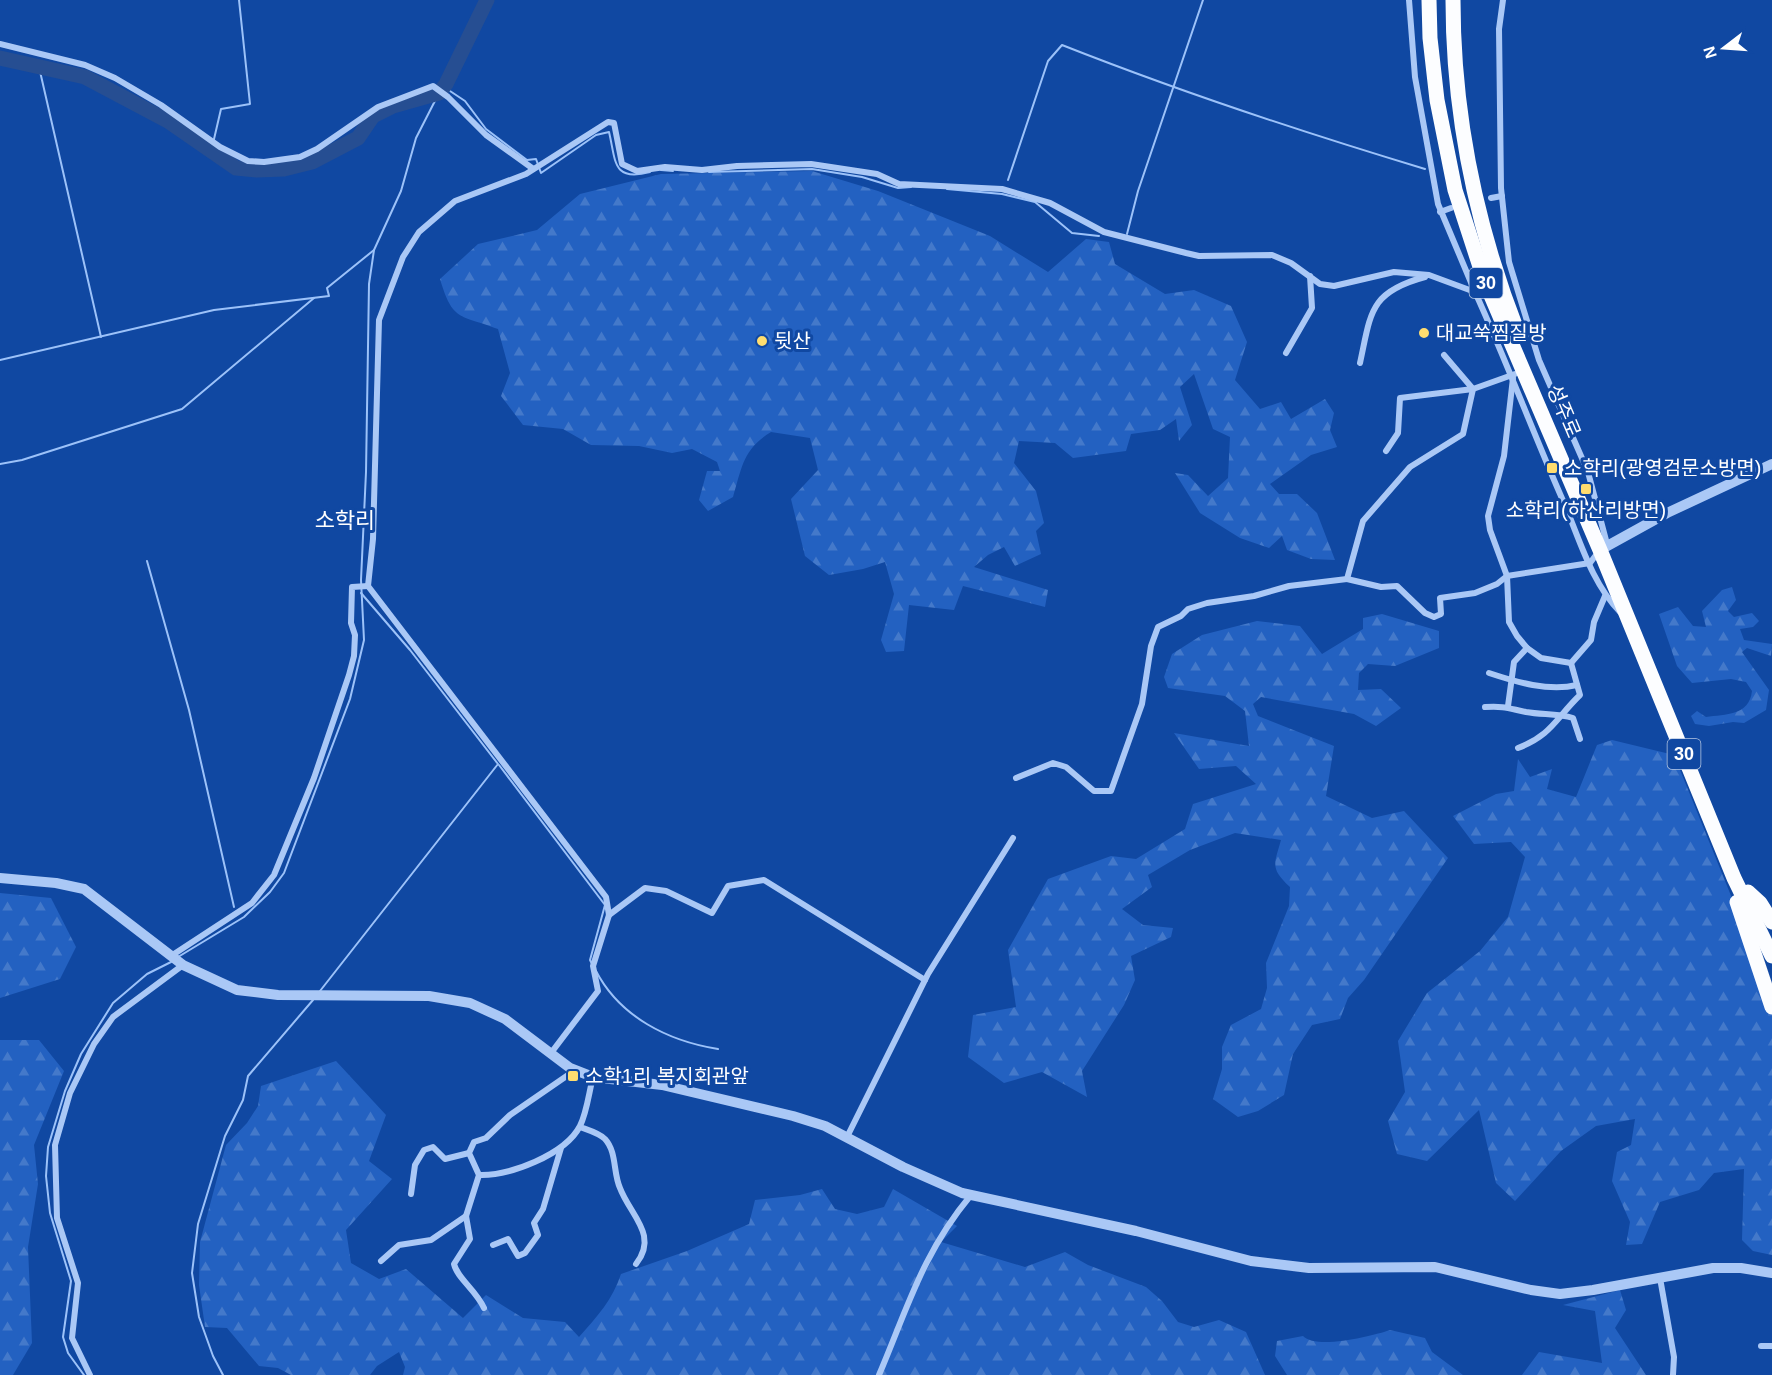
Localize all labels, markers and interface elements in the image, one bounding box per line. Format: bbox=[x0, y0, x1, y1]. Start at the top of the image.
north arrow bbox=[1694, 18, 1754, 78]
text: N bbox=[1700, 44, 1720, 60]
road number: 30 bbox=[1470, 268, 1502, 298]
place label: 대교쑥찜질방 bbox=[1436, 322, 1546, 344]
marker: 대교쑥찜질방 bbox=[1417, 326, 1431, 340]
place label: 뒷산 bbox=[774, 330, 811, 352]
marker: 뒷산 bbox=[755, 334, 769, 348]
street label: 성주로 bbox=[1543, 381, 1585, 441]
place label: 소학리(광영검문소방면) bbox=[1564, 457, 1761, 479]
marker: 소학리(광영검문소방면) bbox=[1545, 461, 1559, 475]
marker: 소학리(하산리방면) bbox=[1579, 482, 1593, 496]
place label: 소학리(하산리방면) bbox=[1506, 499, 1666, 521]
district label: 소학리 bbox=[315, 508, 375, 533]
road number: 30 bbox=[1668, 739, 1700, 769]
place label: 소학1리 복지회관앞 bbox=[585, 1065, 749, 1087]
marker: 소학1리 복지회관앞 bbox=[566, 1069, 580, 1083]

